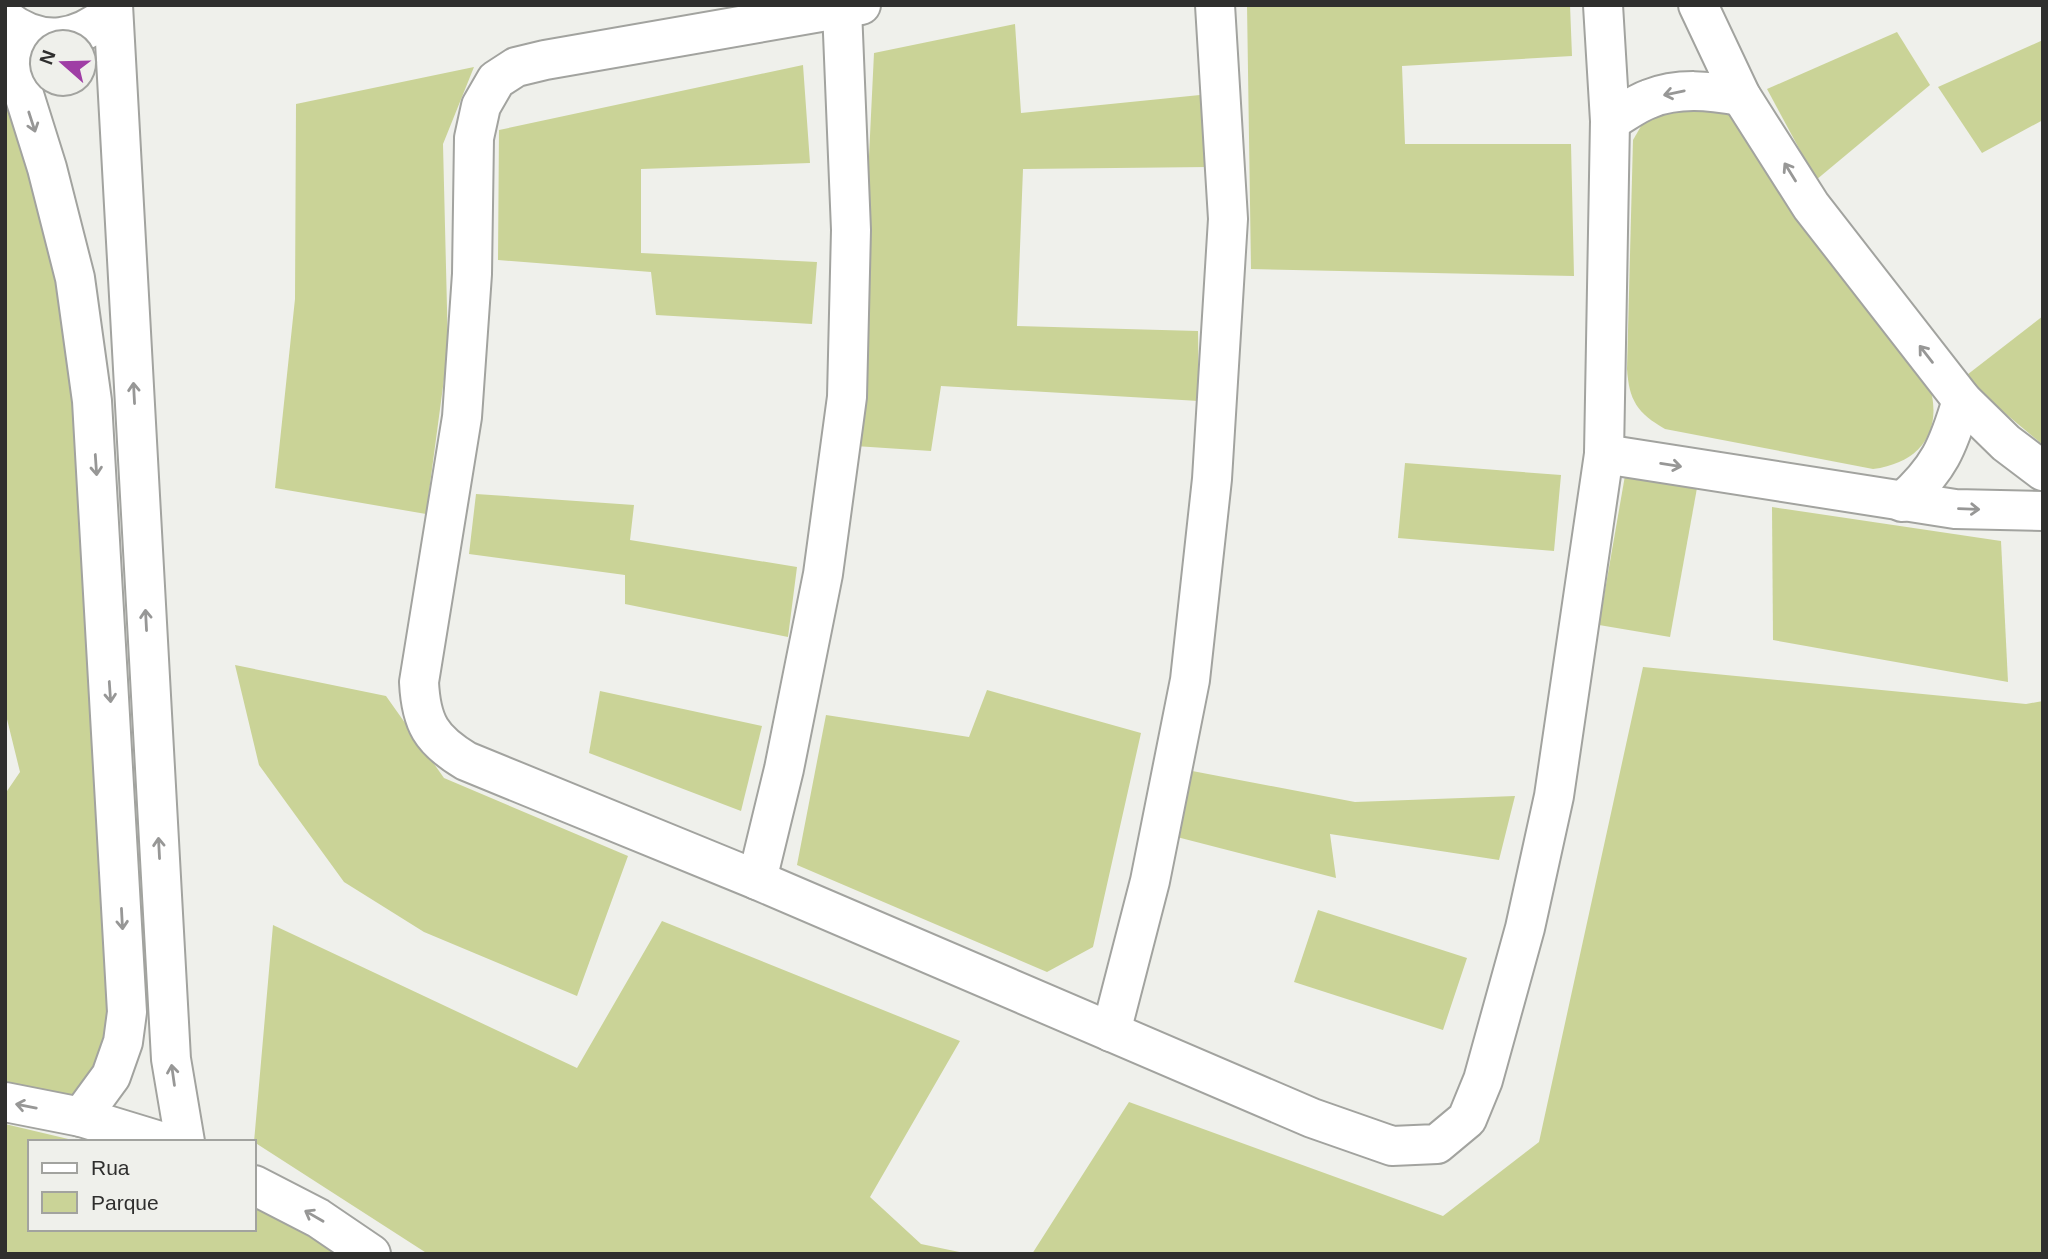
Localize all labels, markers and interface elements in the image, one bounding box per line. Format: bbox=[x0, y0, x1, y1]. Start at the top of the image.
north arrow bbox=[28, 28, 98, 98]
text: N bbox=[35, 47, 60, 67]
one-way arrow bbox=[1663, 87, 1686, 101]
one-way arrow bbox=[27, 111, 40, 133]
one-way arrow bbox=[1782, 163, 1796, 183]
one-way arrow bbox=[1918, 345, 1933, 364]
one-way arrow bbox=[127, 382, 140, 405]
one-way arrow bbox=[89, 453, 102, 476]
one-way arrow bbox=[1660, 459, 1682, 472]
one-way arrow bbox=[1957, 503, 1980, 516]
one-way arrow bbox=[140, 609, 153, 632]
one-way arrow bbox=[104, 680, 117, 703]
one-way arrow bbox=[152, 837, 165, 859]
one-way arrow bbox=[116, 908, 129, 930]
one-way arrow bbox=[166, 1064, 179, 1086]
one-way arrow bbox=[15, 1099, 38, 1113]
legend bbox=[28, 1140, 256, 1231]
text: Rua bbox=[91, 1156, 130, 1179]
text: Parque bbox=[91, 1191, 159, 1214]
one-way arrow bbox=[304, 1209, 325, 1222]

